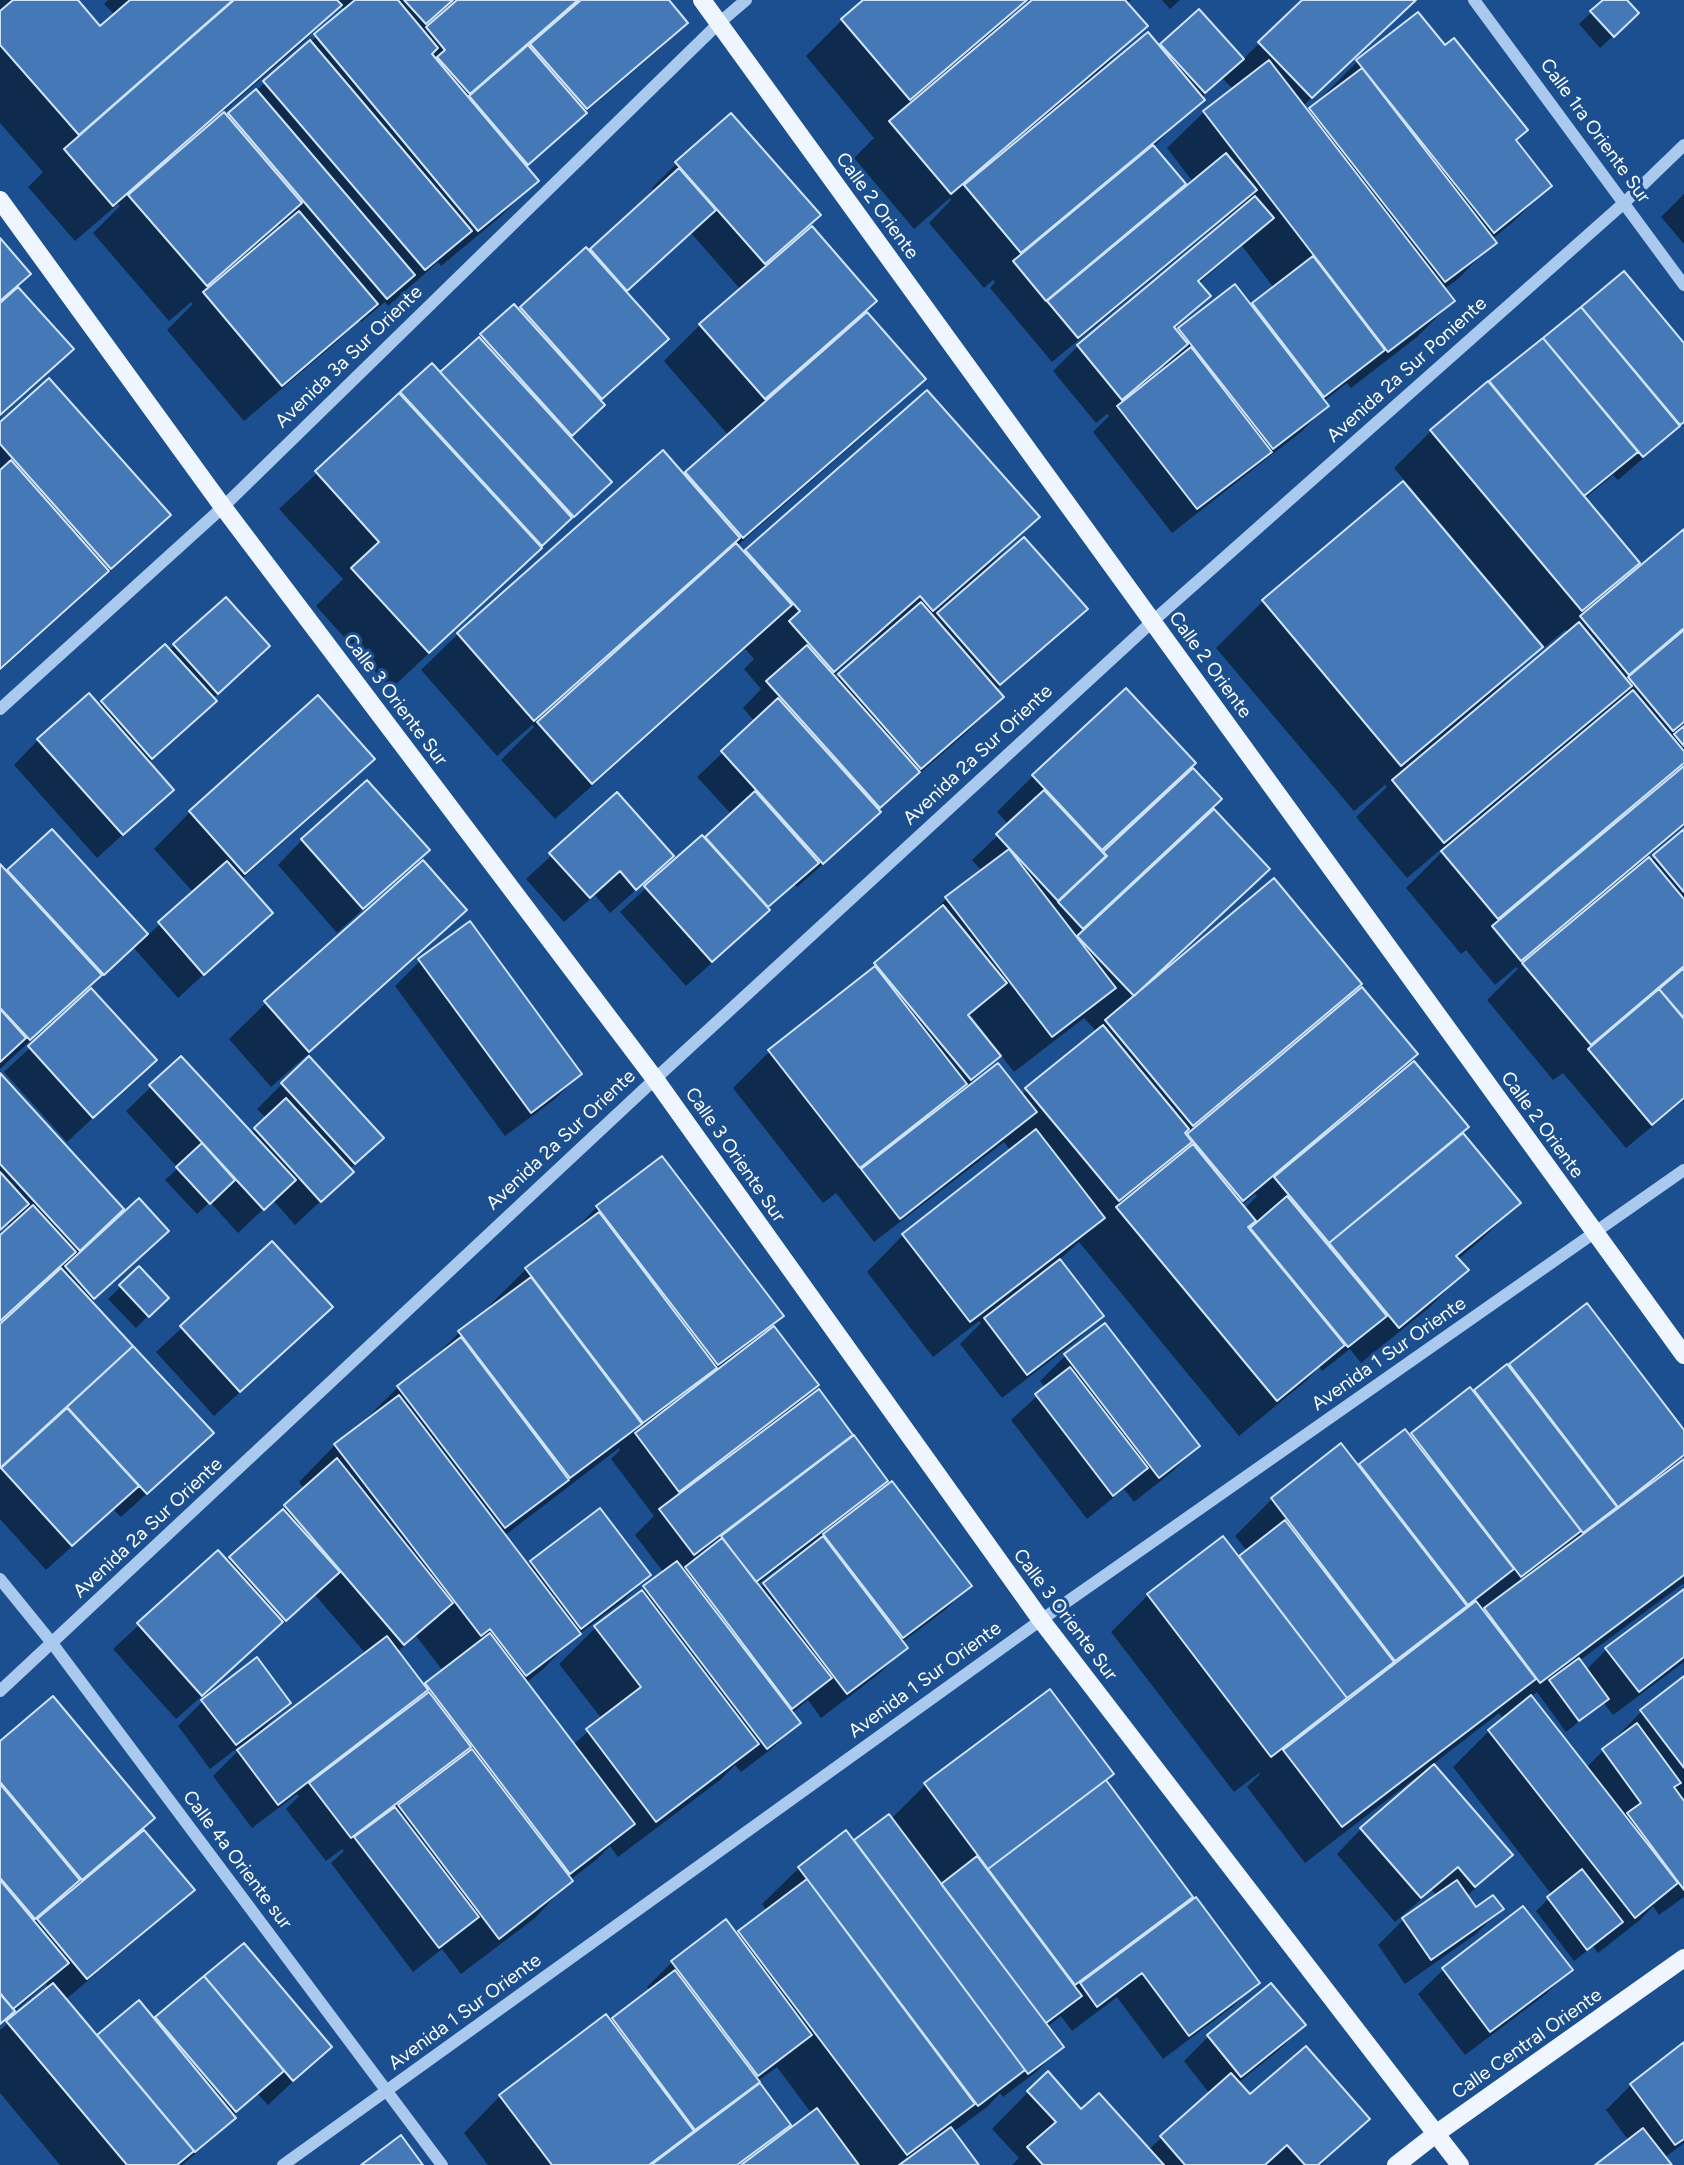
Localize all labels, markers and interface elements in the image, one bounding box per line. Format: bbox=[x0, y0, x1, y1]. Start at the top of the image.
street label: Calle 1ra Oriente Sur bbox=[1535, 54, 1655, 208]
street label: Calle 2 Oriente bbox=[831, 148, 923, 264]
street label: Avenida 3a Sur Oriente bbox=[271, 281, 427, 433]
street label: Avenida 2a Sur Poniente bbox=[1322, 292, 1492, 448]
street label: Calle 2 Oriente bbox=[1164, 607, 1256, 723]
street label: Calle 3 Oriente Sur bbox=[338, 630, 452, 770]
street label: Avenida 2a Sur Oriente bbox=[899, 680, 1057, 830]
street label: Avenida 2a Sur Oriente bbox=[482, 1065, 640, 1215]
street label: Calle 2 Oriente bbox=[1496, 1067, 1588, 1183]
street label: Calle 3 Oriente Sur bbox=[680, 1083, 790, 1227]
street label: Avenida 1 Sur Oriente bbox=[1307, 1292, 1471, 1416]
street label: Avenida 2a Sur Oriente bbox=[69, 1453, 227, 1603]
street label: Calle 3 Oriente Sur bbox=[1008, 1545, 1122, 1685]
street label: Avenida 1 Sur Oriente bbox=[844, 1617, 1006, 1743]
street label: Calle 4a Oriente sur bbox=[177, 1786, 297, 1934]
street label: Avenida 1 Sur Oriente bbox=[384, 1949, 546, 2075]
street label: Calle Central Oriente bbox=[1448, 1984, 1606, 2104]

